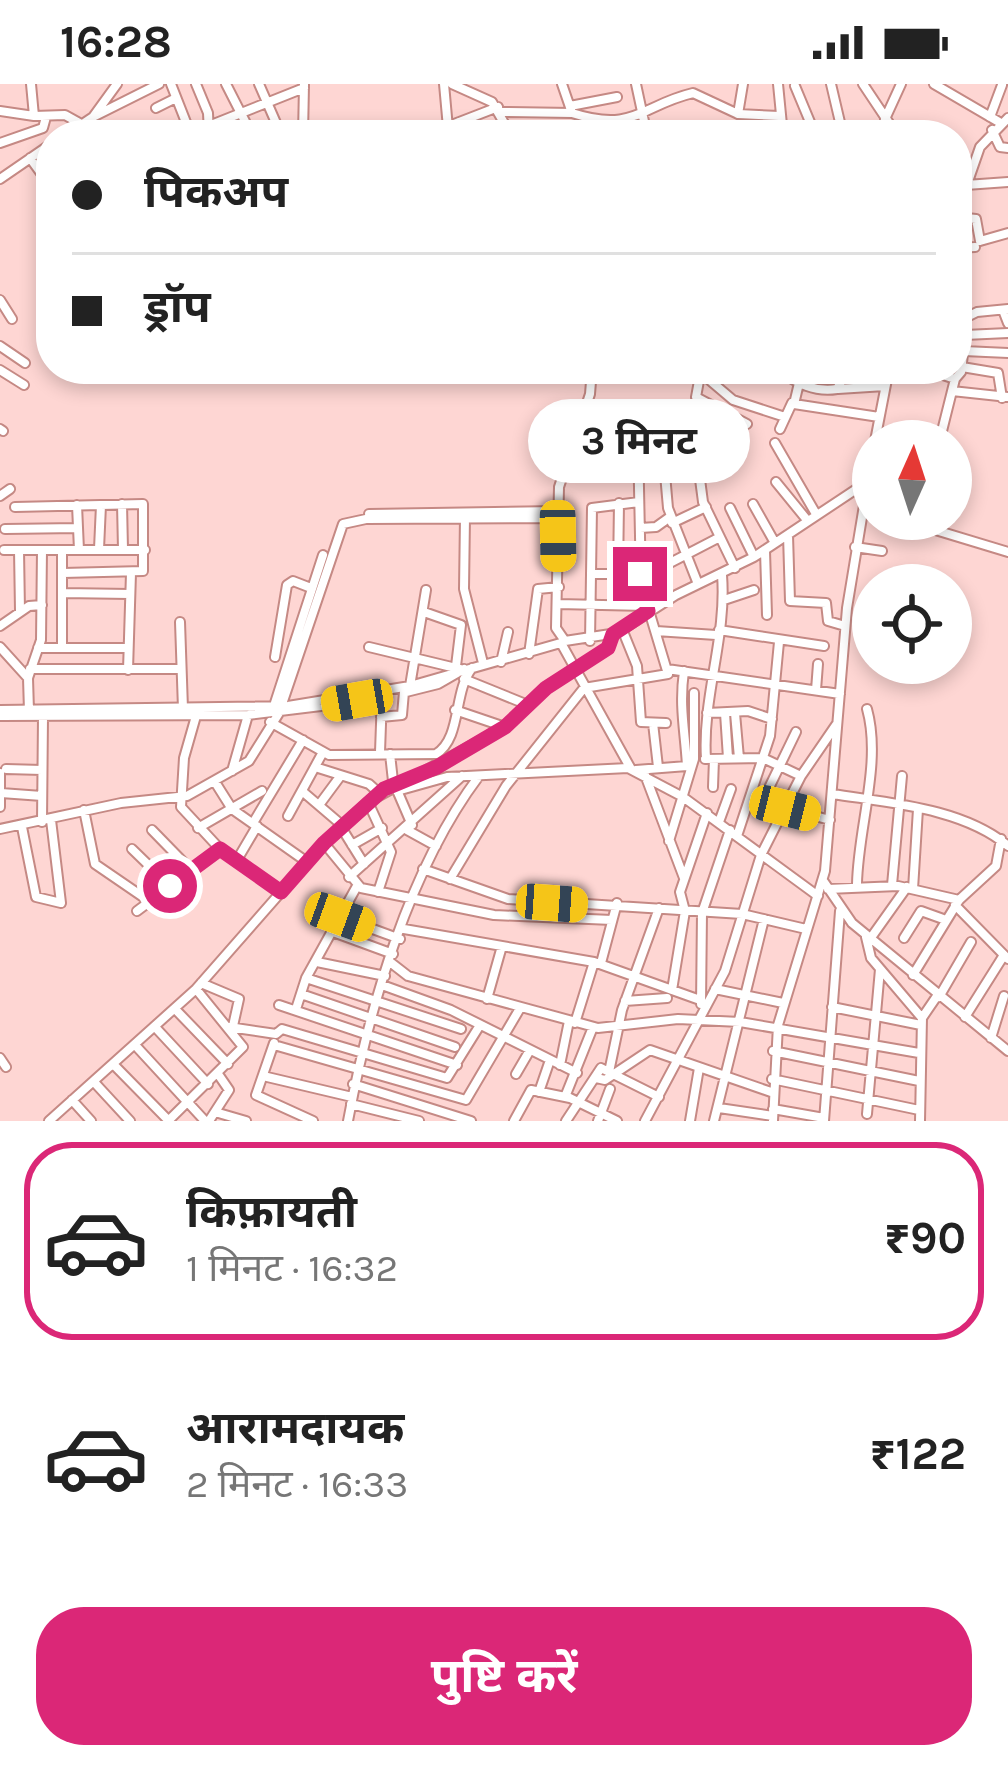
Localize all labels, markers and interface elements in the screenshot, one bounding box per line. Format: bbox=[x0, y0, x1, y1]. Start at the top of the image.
text: 16:28 bbox=[60, 16, 172, 68]
text: पिकअप bbox=[144, 166, 288, 218]
text: ड्रॉप bbox=[144, 281, 211, 333]
callout: 3 मिनट bbox=[529, 400, 751, 484]
text: 3 मिनट bbox=[581, 418, 697, 464]
north arrow bbox=[852, 420, 972, 540]
map controls bbox=[852, 420, 972, 684]
car bbox=[539, 500, 577, 572]
route end bbox=[613, 547, 667, 601]
button: locate bbox=[852, 564, 972, 684]
car bbox=[318, 676, 396, 724]
car bbox=[746, 782, 824, 834]
route start bbox=[143, 859, 197, 913]
car bbox=[515, 883, 589, 923]
car bbox=[300, 888, 380, 946]
text: किफ़ायती bbox=[186, 1186, 357, 1238]
icon: car bbox=[42, 1187, 150, 1295]
text: ₹90 bbox=[884, 1212, 966, 1264]
text: 1 मिनट · 16:32 bbox=[186, 1245, 398, 1291]
text: आरामदायक bbox=[186, 1402, 404, 1454]
icon: car bbox=[42, 1403, 150, 1511]
text: ₹122 bbox=[870, 1428, 966, 1480]
text: 2 मिनट · 16:33 bbox=[186, 1461, 408, 1507]
button: पुष्टि करें bbox=[36, 1607, 972, 1745]

